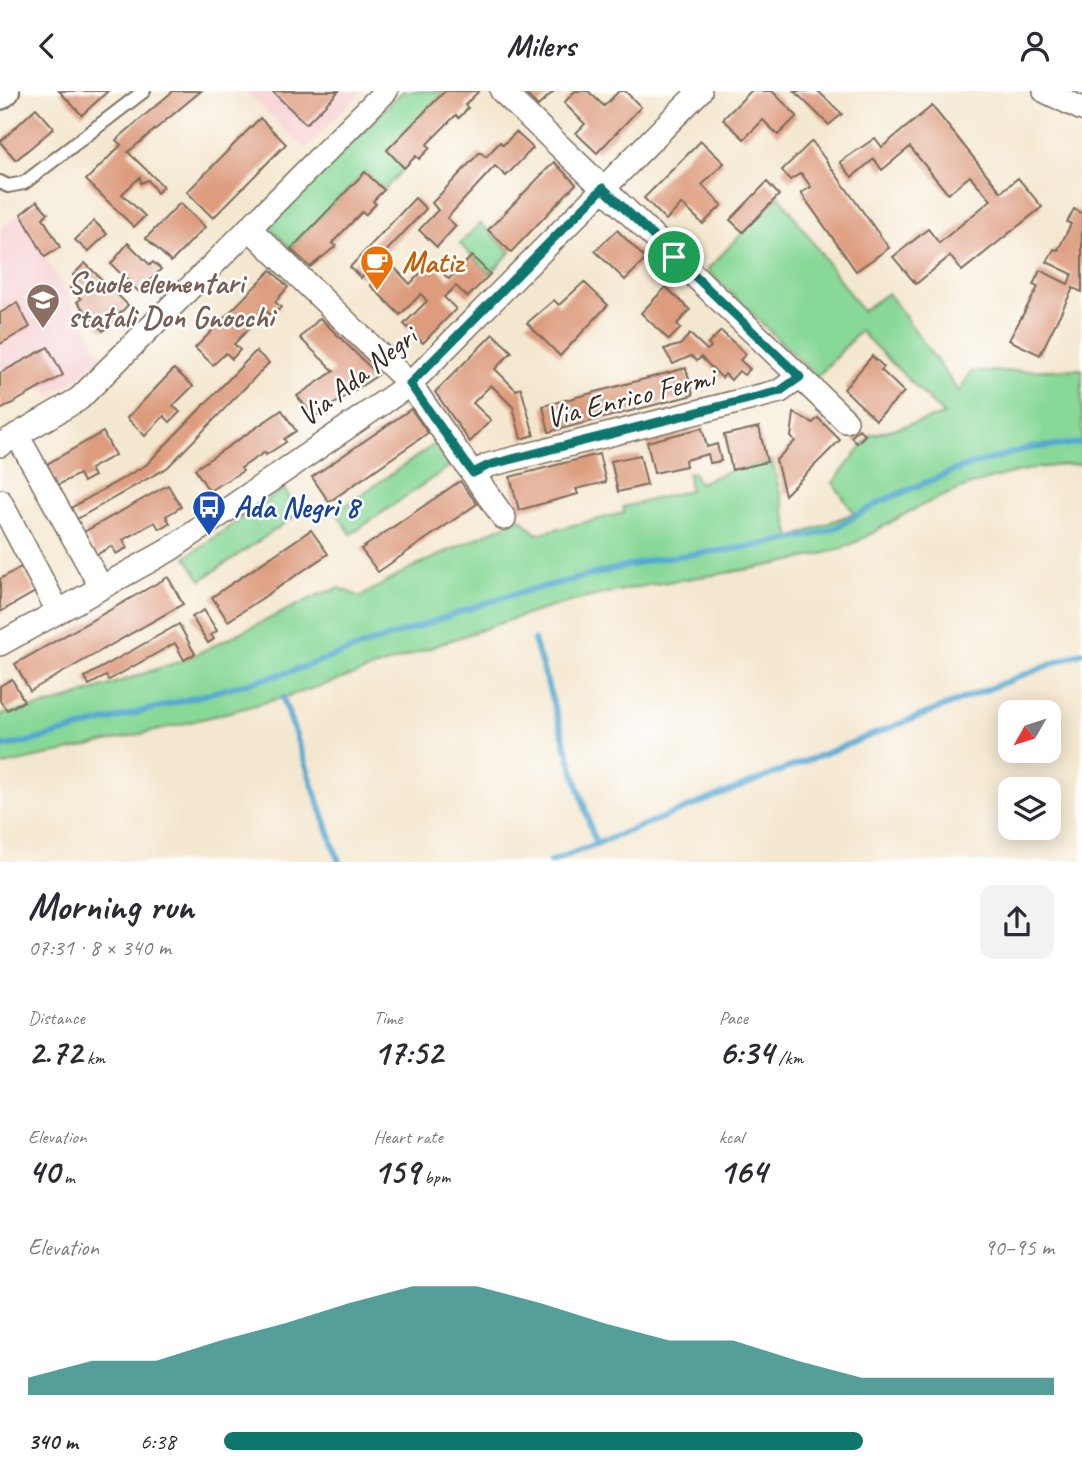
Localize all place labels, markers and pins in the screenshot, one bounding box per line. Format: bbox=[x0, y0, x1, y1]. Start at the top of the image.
pin bbox=[644, 227, 704, 287]
cafe icon: Matiz bbox=[358, 243, 396, 292]
place label: Matiz bbox=[402, 243, 466, 281]
place label: Scuole elementari statali Don Gnocchi bbox=[68, 264, 278, 336]
school or university icon: Scuole elementari statali Don Gnocchi bbox=[24, 281, 62, 330]
bus stop icon: Ada Negri 8 bbox=[190, 488, 228, 537]
place label: Ada Negri 8 bbox=[234, 488, 362, 526]

